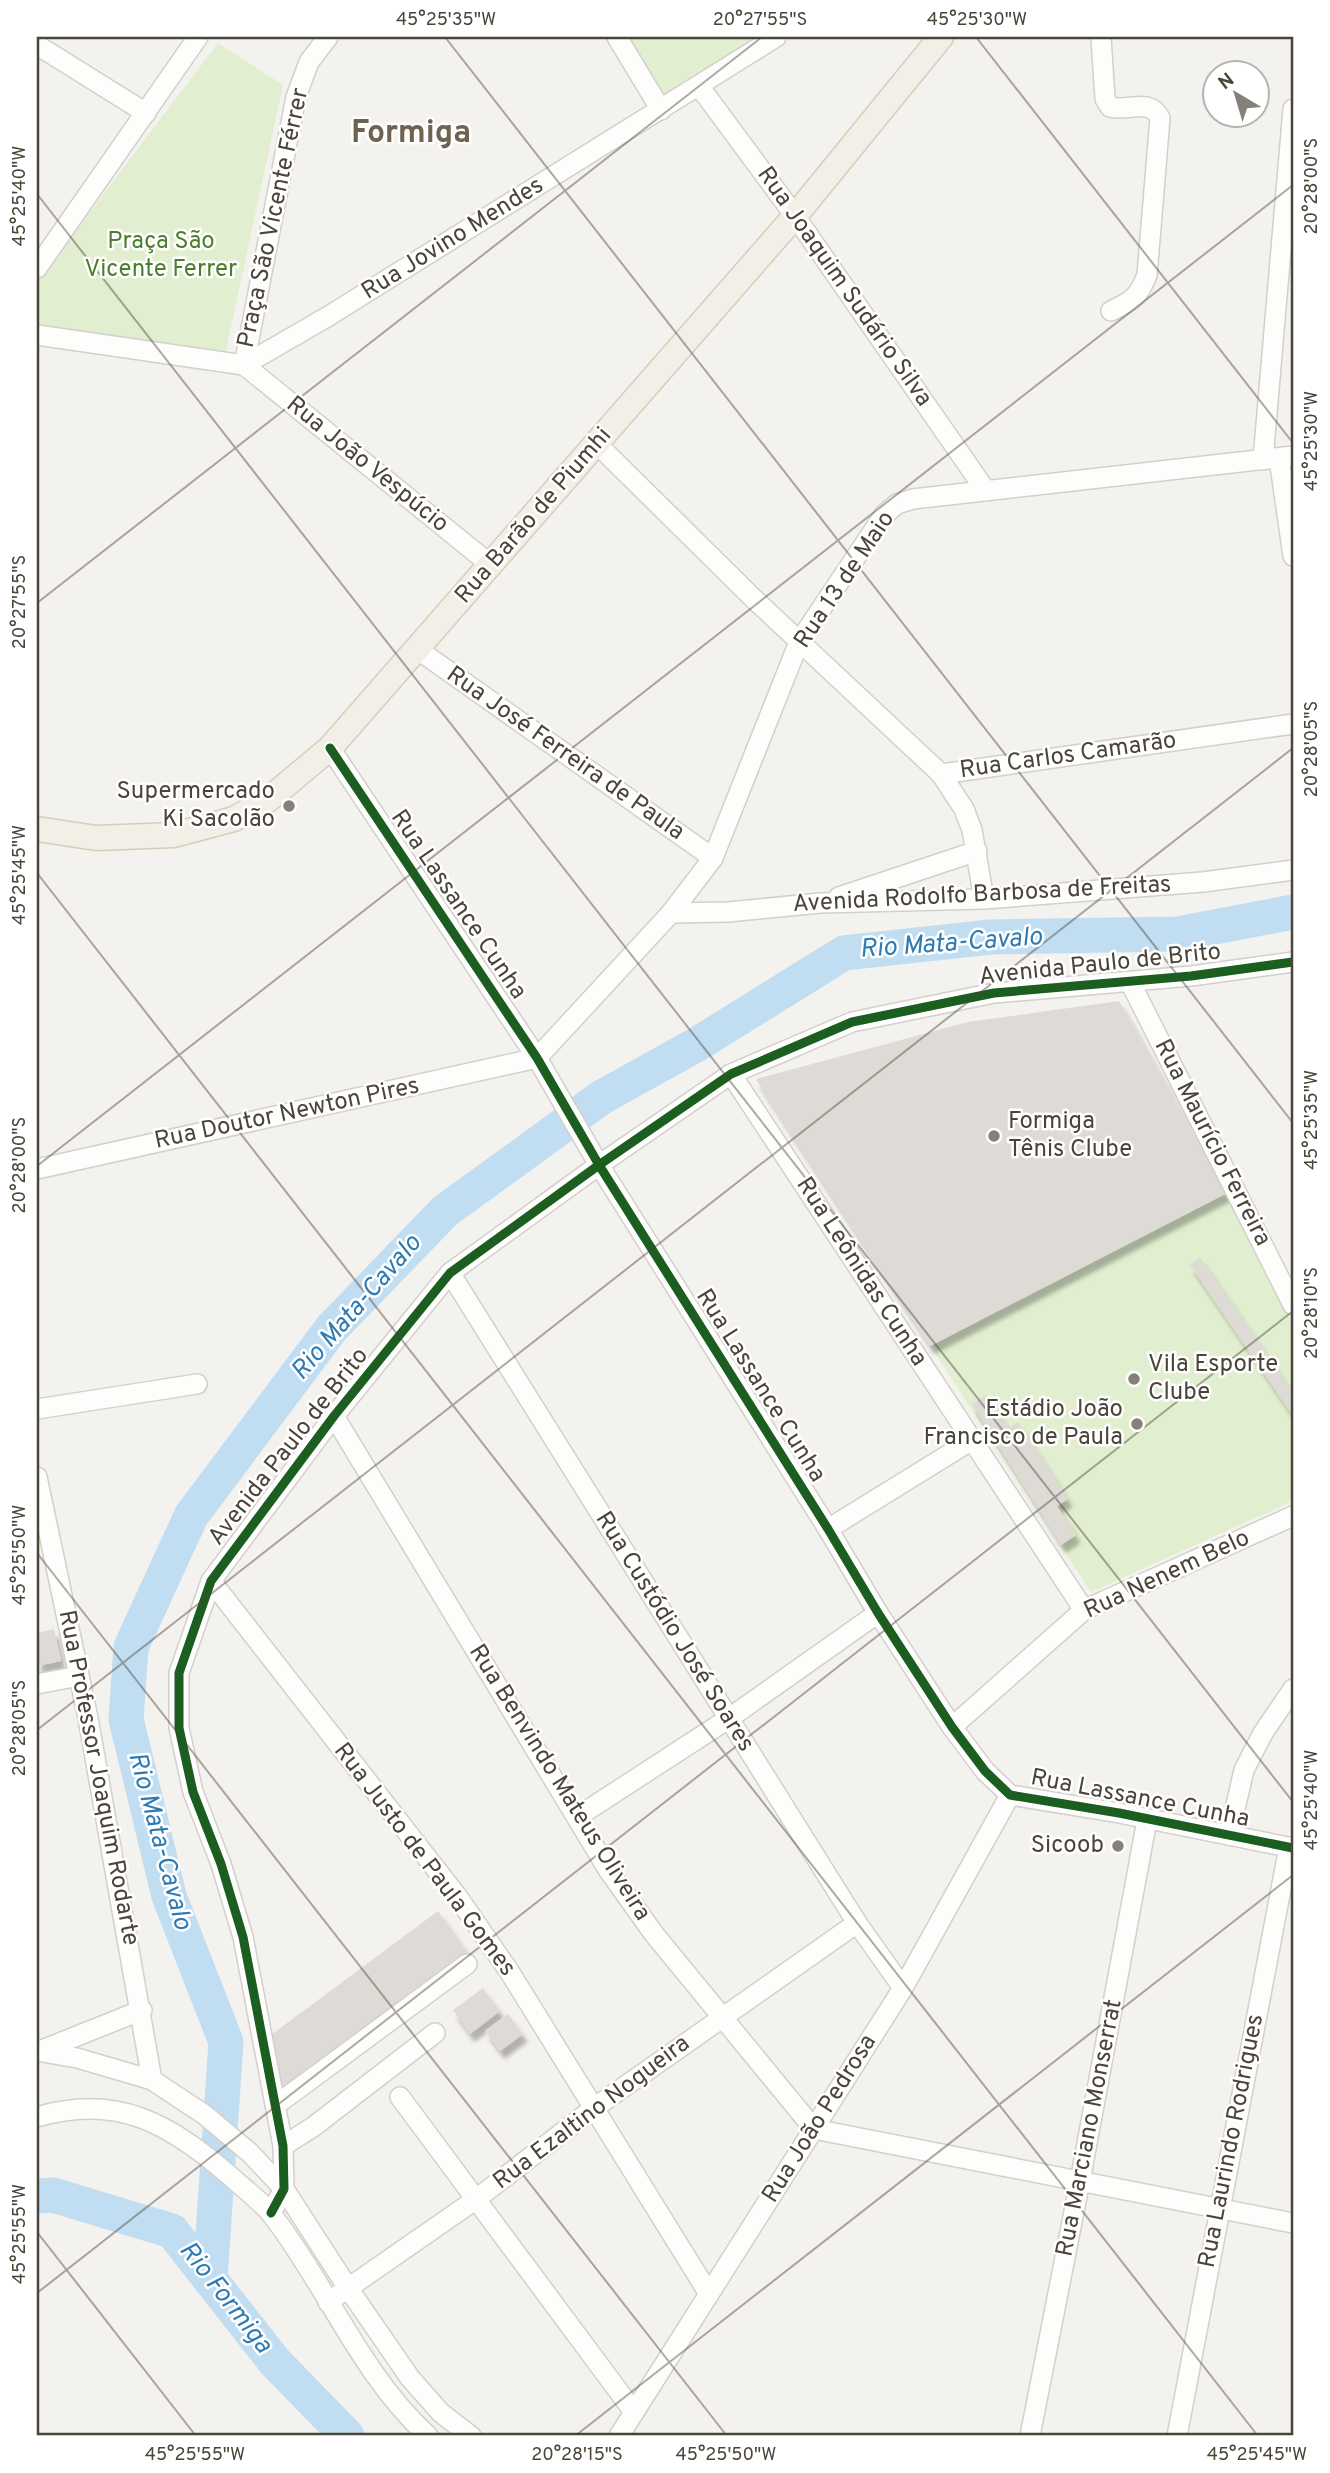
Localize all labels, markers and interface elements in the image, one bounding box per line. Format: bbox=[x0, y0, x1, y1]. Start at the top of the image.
text: 45°25'35"W bbox=[396, 9, 496, 32]
text: 20°27'55"S bbox=[713, 9, 807, 32]
text: 45°25'30"W bbox=[927, 9, 1027, 32]
north arrow bbox=[1200, 60, 1270, 130]
text: N bbox=[1214, 69, 1240, 96]
street label: Praça São Vicente Férrer bbox=[232, 85, 316, 351]
district label: Formiga bbox=[351, 114, 471, 154]
text: 20°28'00"S bbox=[1301, 138, 1324, 234]
text: 45°25'40"W bbox=[9, 146, 32, 246]
street label: Rua Joaquim Sudário Silva bbox=[750, 161, 938, 413]
street label: Rua Jovino Mendes bbox=[356, 171, 550, 307]
park label: Praça São Vicente Ferrer bbox=[85, 227, 237, 285]
street label: Rua João Vespúcio bbox=[280, 390, 454, 540]
text: 45°25'30"W bbox=[1301, 391, 1324, 491]
street label: Rua Barão de Piumhi bbox=[449, 422, 619, 610]
street label: Rua 13 de Maio bbox=[788, 506, 902, 654]
text: 20°27'55"S bbox=[9, 555, 32, 649]
street label: Rua José Ferreira de Paula bbox=[440, 660, 690, 848]
text: 20°28'05"S bbox=[1301, 701, 1324, 797]
street label: Rua Carlos Camarão bbox=[958, 726, 1178, 786]
place label: Supermercado Ki Sacolão bbox=[116, 777, 275, 835]
marker: Supermercado Ki Sacolão bbox=[281, 798, 297, 814]
street label: Rua Lassance Cunha bbox=[383, 804, 533, 1006]
text: 45°25'45"W bbox=[9, 825, 32, 925]
street label: Avenida Rodolfo Barbosa de Freitas bbox=[792, 870, 1172, 920]
water label: Rio Mata-Cavalo bbox=[859, 921, 1043, 967]
street label: Avenida Paulo de Brito bbox=[977, 937, 1223, 993]
street label: Rua Maurício Ferreira bbox=[1147, 1035, 1277, 1251]
text: 45°25'35"W bbox=[1301, 1070, 1324, 1170]
street label: Rua Doutor Newton Pires bbox=[152, 1071, 422, 1157]
place label: Formiga Tênis Clube bbox=[1008, 1107, 1132, 1165]
text: 20°28'00"S bbox=[9, 1117, 32, 1213]
marker: Formiga Tênis Clube bbox=[986, 1128, 1002, 1144]
street label: Rua Leônidas Cunha bbox=[789, 1172, 933, 1372]
water label: Rio Mata-Cavalo bbox=[285, 1228, 430, 1388]
text: 20°28'10"S bbox=[1301, 1267, 1324, 1359]
street label: Rua Lassance Cunha bbox=[688, 1284, 832, 1488]
street label: Avenida Paulo de Brito bbox=[202, 1342, 376, 1552]
place label: Vila Esporte Clube bbox=[1148, 1350, 1278, 1408]
marker: Vila Esporte Clube bbox=[1126, 1371, 1142, 1387]
place label: Estádio João Francisco de Paula bbox=[924, 1395, 1123, 1453]
marker: Estádio João Francisco de Paula bbox=[1129, 1416, 1145, 1432]
text: 45°25'50"W bbox=[9, 1505, 32, 1605]
street label: Rua Custódio José Soares bbox=[588, 1506, 760, 1758]
street label: Rua Nenem Belo bbox=[1079, 1524, 1255, 1626]
street label: Rua Professor Joaquim Rodarte bbox=[51, 1608, 145, 1948]
street label: Rua Benvindo Mateus Oliveira bbox=[461, 1639, 657, 1927]
text: 20°28'05"S bbox=[9, 1680, 32, 1776]
street label: Rua Justo de Paula Gomes bbox=[326, 1737, 522, 1983]
water label: Rio Mata-Cavalo bbox=[119, 1749, 199, 1934]
text: 45°25'40"W bbox=[1301, 1750, 1324, 1850]
street label: Rua Lassance Cunha bbox=[1028, 1763, 1252, 1835]
place label: Sicoob bbox=[1031, 1831, 1104, 1861]
marker: Sicoob bbox=[1110, 1838, 1126, 1854]
street label: Rua Marciano Monserrat bbox=[1050, 1997, 1130, 2259]
street label: Rua Laurindo Rodrigues bbox=[1193, 2012, 1271, 2270]
street label: Rua Ezaltino Nogueira bbox=[488, 2029, 696, 2197]
street label: Rua João Pedrosa bbox=[756, 2029, 884, 2209]
text: 45°25'55"W bbox=[9, 2184, 32, 2284]
water label: Rio Formiga bbox=[171, 2235, 279, 2361]
text: 45°25'55"W bbox=[145, 2444, 245, 2467]
text: 20°28'15"S bbox=[531, 2444, 623, 2467]
text: 45°25'50"W bbox=[676, 2444, 776, 2467]
text: 45°25'45"W bbox=[1207, 2444, 1307, 2467]

